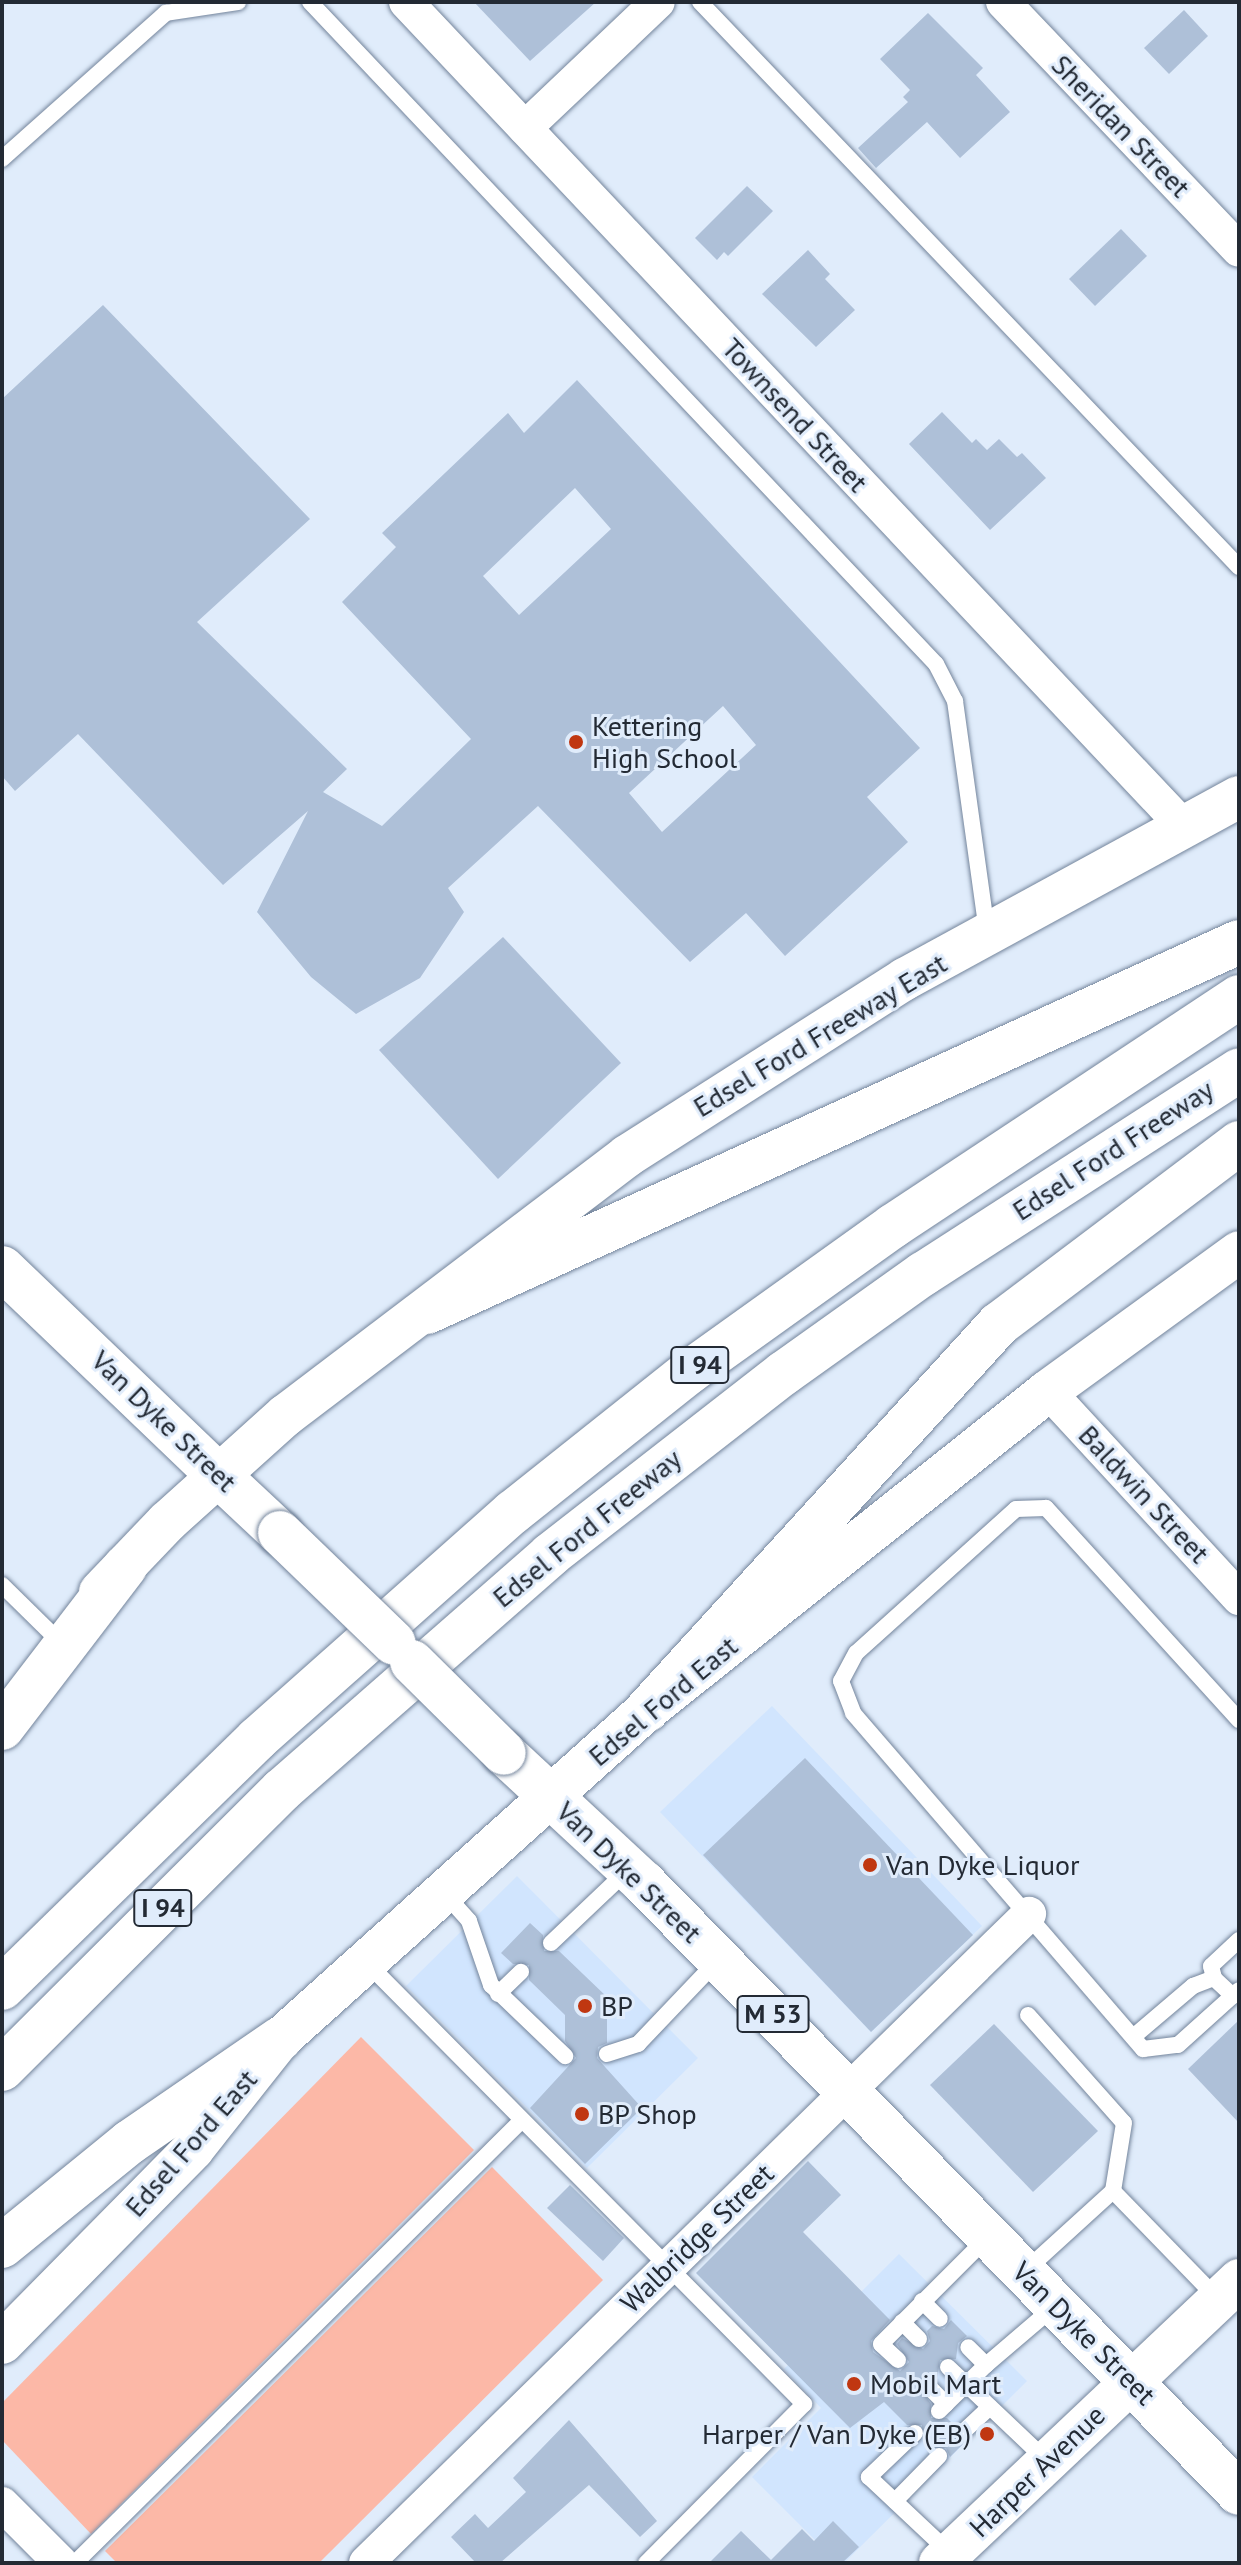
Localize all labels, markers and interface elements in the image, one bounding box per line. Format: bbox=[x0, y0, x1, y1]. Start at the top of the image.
street label: Sheridan Street bbox=[1045, 48, 1197, 204]
street label: Townsend Street bbox=[715, 331, 875, 499]
place label: Kettering High School bbox=[592, 709, 737, 775]
marker: Kettering High School bbox=[567, 733, 585, 751]
street label: Edsel Ford Freeway East bbox=[687, 946, 953, 1124]
street label: Edsel Ford Freeway bbox=[1006, 1073, 1220, 1227]
street label: Van Dyke Street bbox=[85, 1343, 243, 1499]
road number: I 94 bbox=[670, 1343, 730, 1387]
street label: Baldwin Street bbox=[1072, 1418, 1216, 1570]
street label: Edsel Ford Freeway bbox=[486, 1442, 688, 1614]
street label: Edsel Ford East bbox=[582, 1629, 744, 1773]
street label: Van Dyke Street bbox=[550, 1794, 708, 1950]
place label: Van Dyke Liquor bbox=[886, 1848, 1080, 1882]
marker: Van Dyke Liquor bbox=[861, 1856, 879, 1874]
road number: I 94 bbox=[133, 1886, 193, 1930]
place label: BP bbox=[601, 1989, 633, 2023]
road number: M 53 bbox=[735, 1992, 811, 2036]
marker: BP bbox=[576, 1997, 594, 2015]
street label: Edsel Ford East bbox=[118, 2063, 264, 2223]
place label: BP Shop bbox=[598, 2097, 698, 2131]
marker: BP Shop bbox=[573, 2105, 591, 2123]
street label: Walbridge Street bbox=[614, 2157, 780, 2319]
street label: Van Dyke Street bbox=[1006, 2255, 1162, 2411]
place label: Mobil Mart bbox=[870, 2367, 1001, 2401]
marker: Mobil Mart bbox=[845, 2375, 863, 2393]
street label: Harper Avenue bbox=[962, 2398, 1112, 2544]
place label: Harper / Van Dyke (EB) bbox=[701, 2417, 971, 2451]
marker: Harper / Van Dyke (EB) bbox=[978, 2425, 996, 2443]

